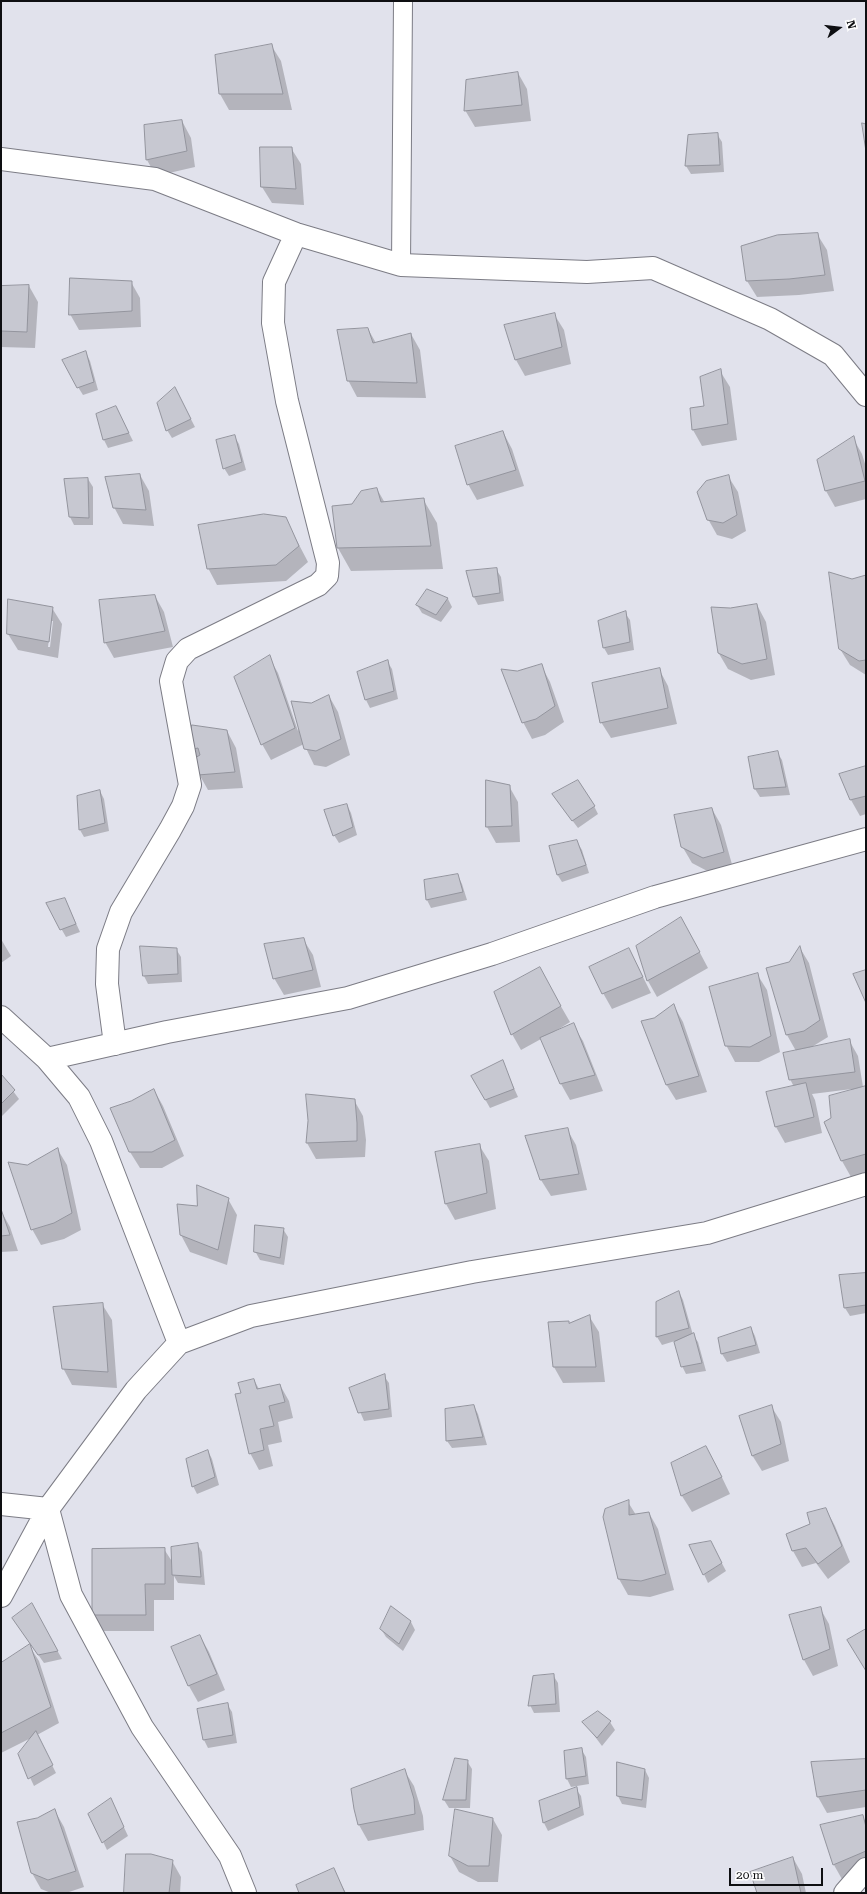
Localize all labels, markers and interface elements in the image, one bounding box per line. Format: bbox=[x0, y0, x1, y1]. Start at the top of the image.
north arrow bbox=[819, 8, 859, 48]
text: N bbox=[844, 19, 858, 31]
scale bar bbox=[731, 1860, 825, 1886]
text: 20 m bbox=[736, 1868, 763, 1882]

